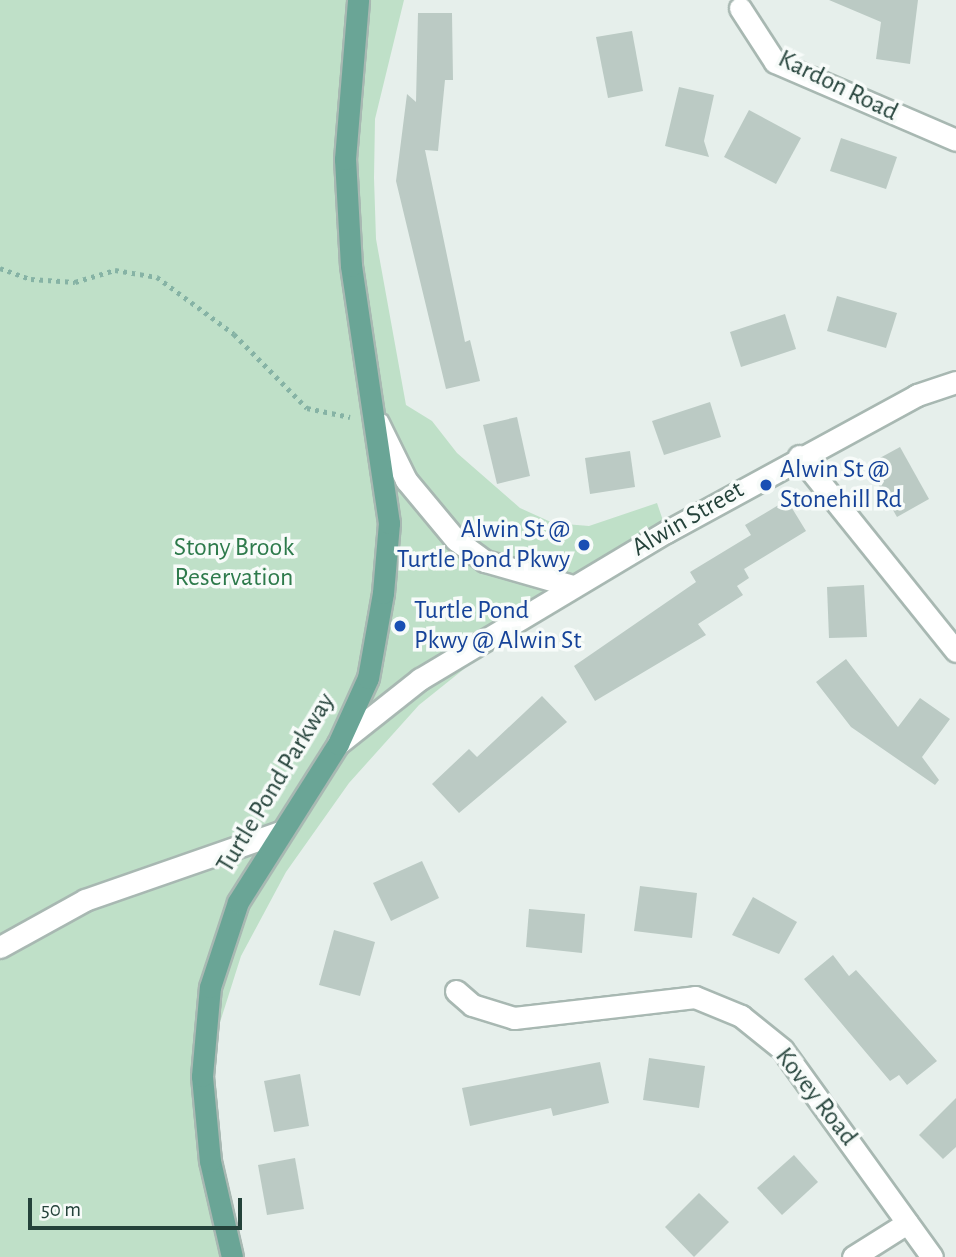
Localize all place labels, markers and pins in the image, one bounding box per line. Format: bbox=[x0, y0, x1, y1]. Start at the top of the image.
place label: Alwin St @ Stonehill Rd bbox=[780, 454, 902, 516]
marker: Alwin St @ Stonehill Rd bbox=[758, 477, 774, 493]
place label: Alwin St @ Turtle Pond Pkwy bbox=[397, 514, 570, 576]
marker: Alwin St @ Turtle Pond Pkwy bbox=[576, 537, 592, 553]
place label: Turtle Pond Pkwy @ Alwin St bbox=[414, 595, 582, 656]
marker: Turtle Pond Pkwy @ Alwin St bbox=[392, 618, 408, 634]

